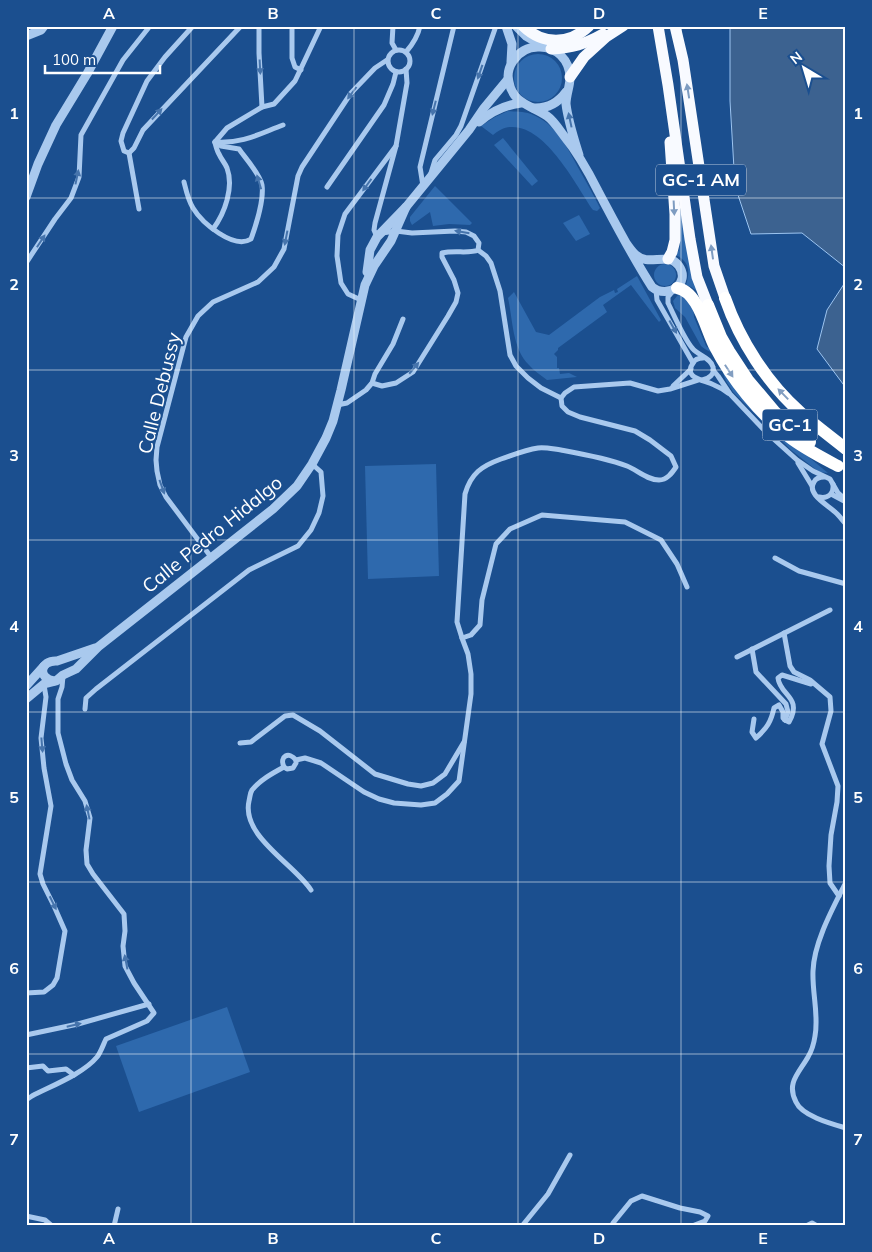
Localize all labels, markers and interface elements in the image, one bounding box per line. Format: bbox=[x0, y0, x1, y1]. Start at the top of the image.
text: A bbox=[103, 3, 115, 23]
text: B bbox=[267, 3, 279, 23]
text: C bbox=[431, 3, 442, 23]
text: D bbox=[593, 3, 605, 23]
text: E bbox=[758, 3, 768, 23]
scale bar bbox=[45, 42, 160, 74]
north arrow bbox=[780, 42, 830, 92]
text: N bbox=[786, 47, 806, 68]
text: 100 m bbox=[52, 50, 96, 69]
one-way arrow bbox=[256, 59, 264, 75]
one-way arrow bbox=[476, 65, 483, 80]
one-way arrow bbox=[684, 82, 692, 98]
one-way arrow bbox=[347, 86, 358, 99]
one-way arrow bbox=[430, 100, 438, 115]
text: 1 bbox=[9, 103, 19, 123]
text: 1 bbox=[853, 103, 863, 123]
one-way arrow bbox=[151, 109, 163, 121]
one-way arrow bbox=[566, 113, 574, 128]
road number: GC-1 AM bbox=[656, 164, 746, 196]
one-way arrow bbox=[74, 169, 82, 185]
one-way arrow bbox=[255, 174, 263, 189]
one-way arrow bbox=[362, 178, 372, 191]
one-way arrow bbox=[671, 200, 679, 216]
one-way arrow bbox=[453, 228, 469, 236]
one-way arrow bbox=[282, 231, 290, 247]
one-way arrow bbox=[36, 235, 45, 248]
one-way arrow bbox=[708, 243, 716, 259]
text: 2 bbox=[9, 274, 19, 294]
text: 2 bbox=[853, 274, 863, 294]
one-way arrow bbox=[668, 320, 677, 334]
street label: Calle Debussy bbox=[132, 330, 186, 456]
one-way arrow bbox=[409, 362, 420, 375]
one-way arrow bbox=[724, 364, 734, 377]
one-way arrow bbox=[777, 388, 789, 400]
road number: GC-1 bbox=[762, 410, 818, 440]
text: 3 bbox=[9, 445, 19, 465]
text: 3 bbox=[853, 445, 863, 465]
street label: Calle Pedro Hidalgo bbox=[137, 470, 287, 598]
one-way arrow bbox=[158, 480, 166, 495]
text: 4 bbox=[9, 616, 19, 636]
text: 4 bbox=[853, 616, 863, 636]
one-way arrow bbox=[39, 738, 47, 754]
text: 5 bbox=[9, 787, 19, 807]
text: 5 bbox=[853, 787, 863, 807]
one-way arrow bbox=[84, 805, 92, 820]
one-way arrow bbox=[48, 896, 57, 911]
one-way arrow bbox=[122, 954, 130, 969]
text: 6 bbox=[9, 958, 19, 978]
text: 6 bbox=[853, 958, 863, 978]
one-way arrow bbox=[66, 1021, 82, 1029]
text: 7 bbox=[9, 1129, 19, 1149]
text: 7 bbox=[853, 1129, 863, 1149]
text: A bbox=[103, 1228, 115, 1248]
text: B bbox=[267, 1228, 279, 1248]
text: C bbox=[431, 1228, 442, 1248]
text: D bbox=[593, 1228, 605, 1248]
text: E bbox=[758, 1228, 768, 1248]

